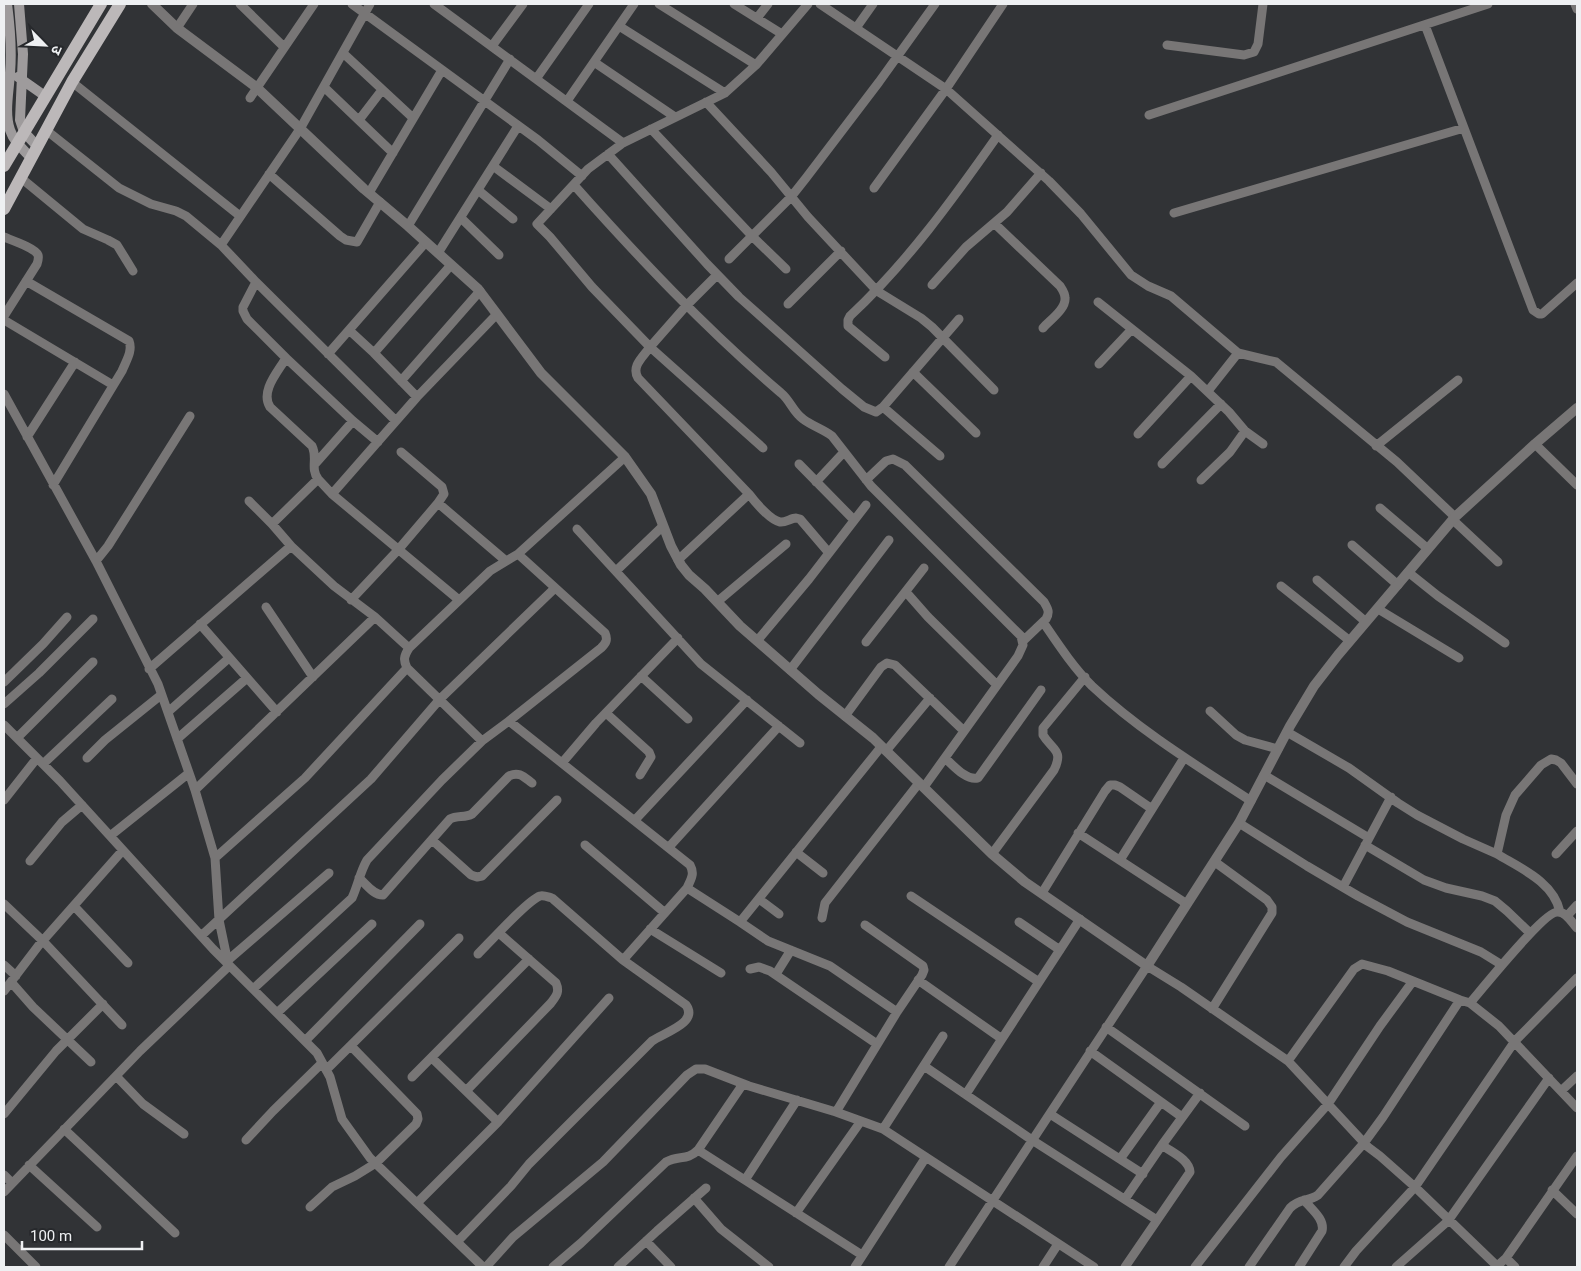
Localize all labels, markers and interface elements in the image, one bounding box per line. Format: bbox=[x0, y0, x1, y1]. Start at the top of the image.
north arrow bbox=[20, 20, 70, 70]
text: उ bbox=[48, 43, 66, 58]
scale bar bbox=[22, 1218, 142, 1250]
text: 100 m bbox=[30, 1227, 72, 1245]

